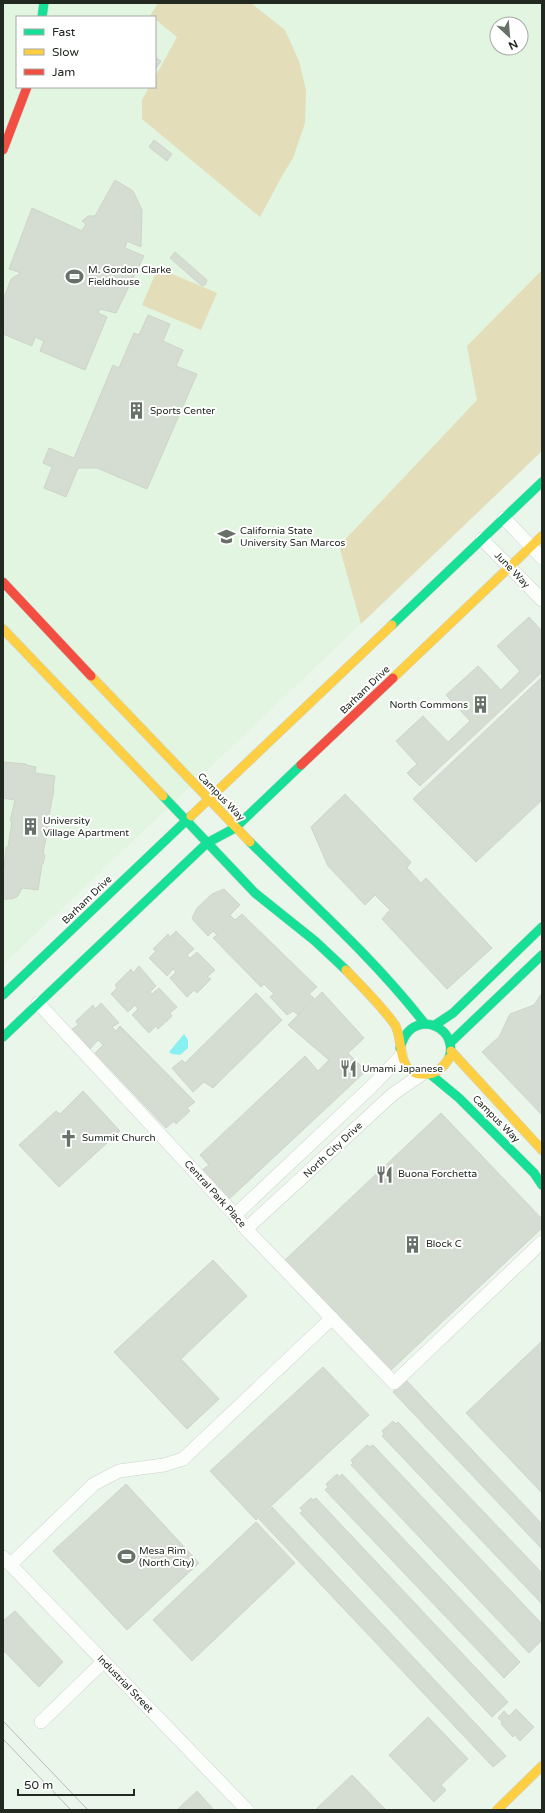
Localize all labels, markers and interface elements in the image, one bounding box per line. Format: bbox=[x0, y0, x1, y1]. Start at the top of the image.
legend bbox=[16, 16, 156, 88]
north arrow bbox=[489, 16, 529, 56]
text: Fast bbox=[52, 25, 76, 39]
text: N bbox=[506, 37, 520, 52]
text: Slow bbox=[52, 45, 79, 59]
text: Jam bbox=[52, 65, 75, 79]
place label: M. Gordon Clarke Fieldhouse bbox=[88, 264, 172, 288]
sports icon: M. Gordon Clarke Fieldhouse bbox=[65, 266, 85, 286]
building icon: Sports Center bbox=[127, 401, 147, 421]
place label: Sports Center bbox=[150, 405, 215, 417]
place label: California State University San Marcos bbox=[240, 525, 346, 549]
school or university icon: California State University San Marcos bbox=[217, 527, 237, 547]
street label: June Way bbox=[492, 549, 533, 591]
street label: Barham Drive bbox=[338, 663, 393, 717]
building icon: North Commons bbox=[471, 695, 491, 715]
place label: North Commons bbox=[389, 699, 468, 711]
street label: Campus Way bbox=[195, 770, 247, 824]
place label: University Village Apartment bbox=[43, 815, 129, 839]
building icon: University Village Apartment bbox=[20, 817, 40, 837]
street label: Barham Drive bbox=[60, 873, 115, 927]
restaurant icon: Umami Japanese bbox=[339, 1059, 359, 1079]
place label: Umami Japanese bbox=[362, 1063, 443, 1075]
street label: Campus Way bbox=[470, 1093, 523, 1146]
street label: North City Drive bbox=[301, 1119, 365, 1180]
church icon: Summit Church bbox=[59, 1128, 79, 1148]
place label: Summit Church bbox=[82, 1132, 156, 1144]
street label: Central Park Place bbox=[182, 1158, 249, 1230]
restaurant icon: Buona Forchetta bbox=[375, 1164, 395, 1184]
place label: Buona Forchetta bbox=[398, 1168, 477, 1180]
building icon: Block C bbox=[403, 1234, 423, 1254]
place label: Block C bbox=[426, 1238, 462, 1250]
place label: Mesa Rim (North City) bbox=[139, 1545, 194, 1569]
sports icon: Mesa Rim (North City) bbox=[116, 1547, 136, 1567]
street label: Industrial Street bbox=[94, 1653, 156, 1715]
scale bar bbox=[18, 1771, 134, 1797]
text: 50 m bbox=[24, 1778, 53, 1792]

